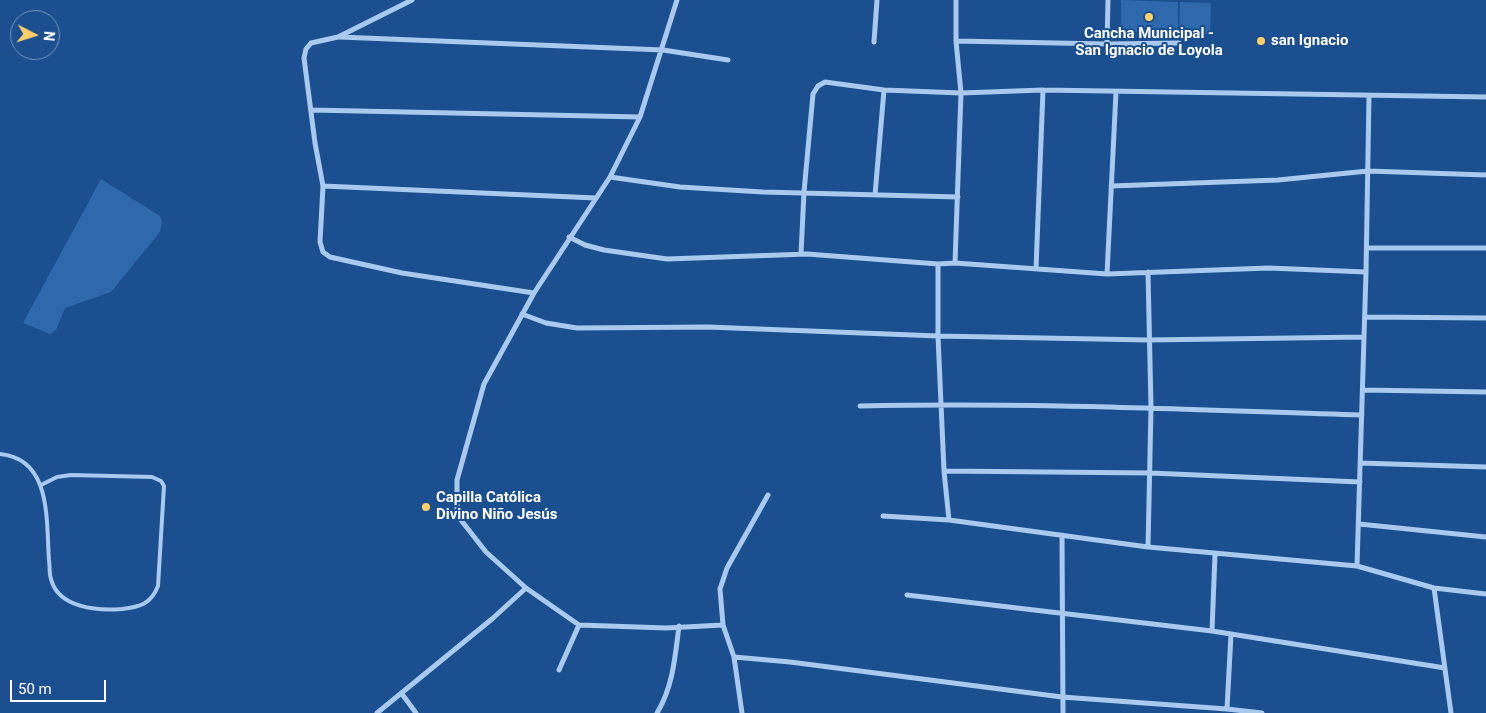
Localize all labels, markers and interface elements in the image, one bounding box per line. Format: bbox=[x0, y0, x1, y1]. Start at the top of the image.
north arrow bbox=[10, 10, 60, 60]
marker: Cancha Municipal - San Ignacio de Loyola bbox=[1143, 11, 1155, 23]
place label: Cancha Municipal - San Ignacio de Loyola bbox=[1075, 25, 1223, 60]
text: N bbox=[41, 31, 57, 42]
place label: san Ignacio bbox=[1271, 32, 1349, 50]
marker: san Ignacio bbox=[1255, 35, 1267, 47]
place label: Capilla Católica Divino Niño Jesús bbox=[436, 489, 557, 524]
marker: Capilla Católica Divino Niño Jesús bbox=[420, 501, 432, 513]
scale bar bbox=[12, 670, 109, 702]
text: 50 m bbox=[18, 680, 52, 698]

